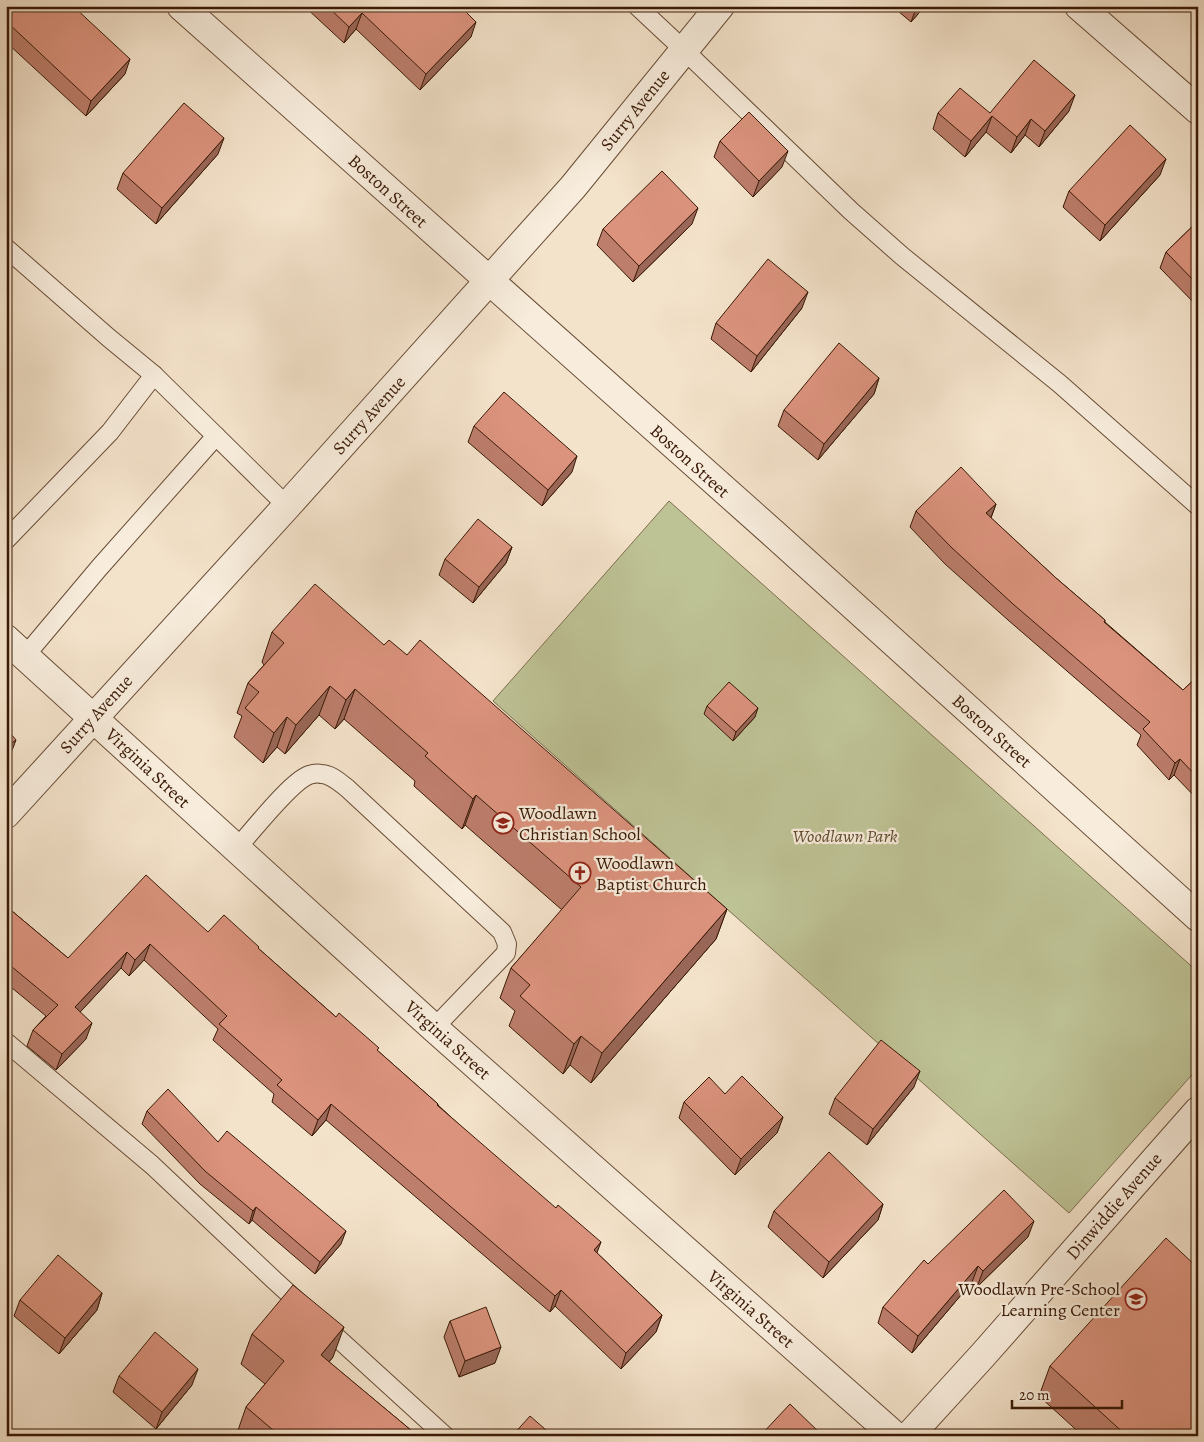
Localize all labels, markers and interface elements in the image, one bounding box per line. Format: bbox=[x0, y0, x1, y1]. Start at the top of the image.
street label: Surry Avenue bbox=[595, 64, 675, 156]
street label: Boston Street bbox=[343, 149, 433, 233]
street label: Surry Avenue bbox=[327, 370, 411, 460]
street label: Boston Street bbox=[645, 419, 735, 503]
street label: Surry Avenue bbox=[54, 669, 138, 759]
street label: Boston Street bbox=[947, 689, 1037, 773]
street label: Virginia Street bbox=[100, 722, 196, 813]
place label: Woodlawn Christian School bbox=[518, 801, 641, 846]
school or university icon: Woodlawn Christian School bbox=[491, 811, 515, 835]
park label: Woodlawn Park bbox=[792, 824, 898, 848]
place label: Woodlawn Baptist Church bbox=[595, 851, 707, 896]
church icon: Woodlawn Baptist Church bbox=[568, 861, 592, 885]
street label: Virginia Street bbox=[399, 994, 496, 1085]
street label: Dinwiddie Avenue bbox=[1061, 1147, 1167, 1265]
street label: Virginia Street bbox=[702, 1264, 799, 1353]
place label: Woodlawn Pre-School Learning Center bbox=[957, 1277, 1121, 1322]
school or university icon: Woodlawn Pre-School Learning Center bbox=[1124, 1287, 1148, 1311]
scale bar bbox=[1012, 1377, 1122, 1409]
text: 20 m bbox=[1019, 1385, 1050, 1405]

